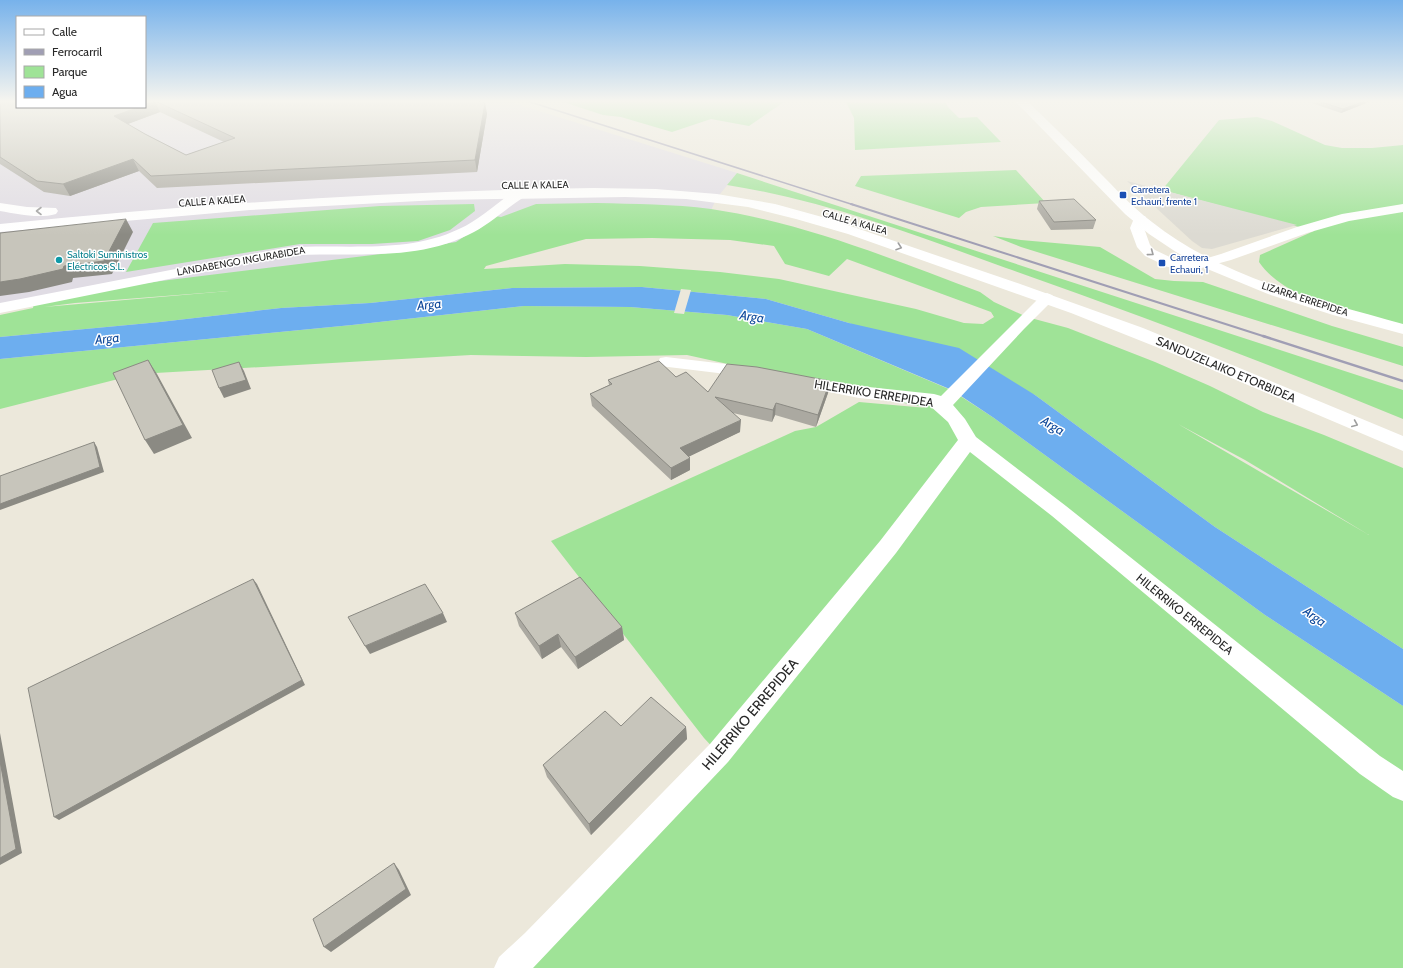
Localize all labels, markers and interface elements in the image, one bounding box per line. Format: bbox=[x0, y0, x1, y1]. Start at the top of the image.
legend bbox=[16, 16, 146, 108]
text: Calle bbox=[52, 24, 77, 39]
text: Ferrocarril bbox=[52, 44, 102, 59]
text: Parque bbox=[52, 64, 87, 79]
text: Agua bbox=[52, 84, 78, 99]
street label: CALLE A KALEA bbox=[501, 178, 569, 192]
place label: Carretera Echauri, frente 1 bbox=[1131, 183, 1197, 208]
marker: Carretera Echauri, frente 1 bbox=[1118, 190, 1128, 200]
street label: CALLE A KALEA bbox=[178, 192, 247, 210]
one-way arrow bbox=[36, 207, 42, 215]
street label: CALLE A KALEA bbox=[821, 207, 890, 238]
one-way arrow bbox=[895, 242, 902, 251]
street label: LANDABENGO INGURABIDEA bbox=[176, 243, 307, 279]
place label: Saltoki Suministros Eléctricos S.L. bbox=[67, 248, 147, 273]
one-way arrow bbox=[1147, 248, 1154, 255]
place label: Carretera Echauri, 1 bbox=[1170, 251, 1209, 276]
marker: Saltoki Suministros Eléctricos S.L. bbox=[54, 255, 64, 265]
marker: Carretera Echauri, 1 bbox=[1157, 258, 1167, 268]
street label: LIZARRA ERREPIDEA bbox=[1260, 279, 1351, 319]
water label: Arga bbox=[415, 295, 442, 313]
water label: Arga bbox=[738, 306, 765, 326]
water label: Arga bbox=[93, 329, 120, 347]
street label: SANDUZELAIKO ETORBIDEA bbox=[1154, 333, 1299, 406]
street label: HILERRIKO ERREPIDEA bbox=[813, 376, 935, 410]
water label: Arga bbox=[1038, 411, 1068, 438]
one-way arrow bbox=[1350, 419, 1358, 427]
street label: HILERRIKO ERREPIDEA bbox=[1133, 570, 1237, 658]
water label: Arga bbox=[1300, 602, 1330, 630]
street label: HILERRIKO ERREPIDEA bbox=[698, 654, 802, 774]

